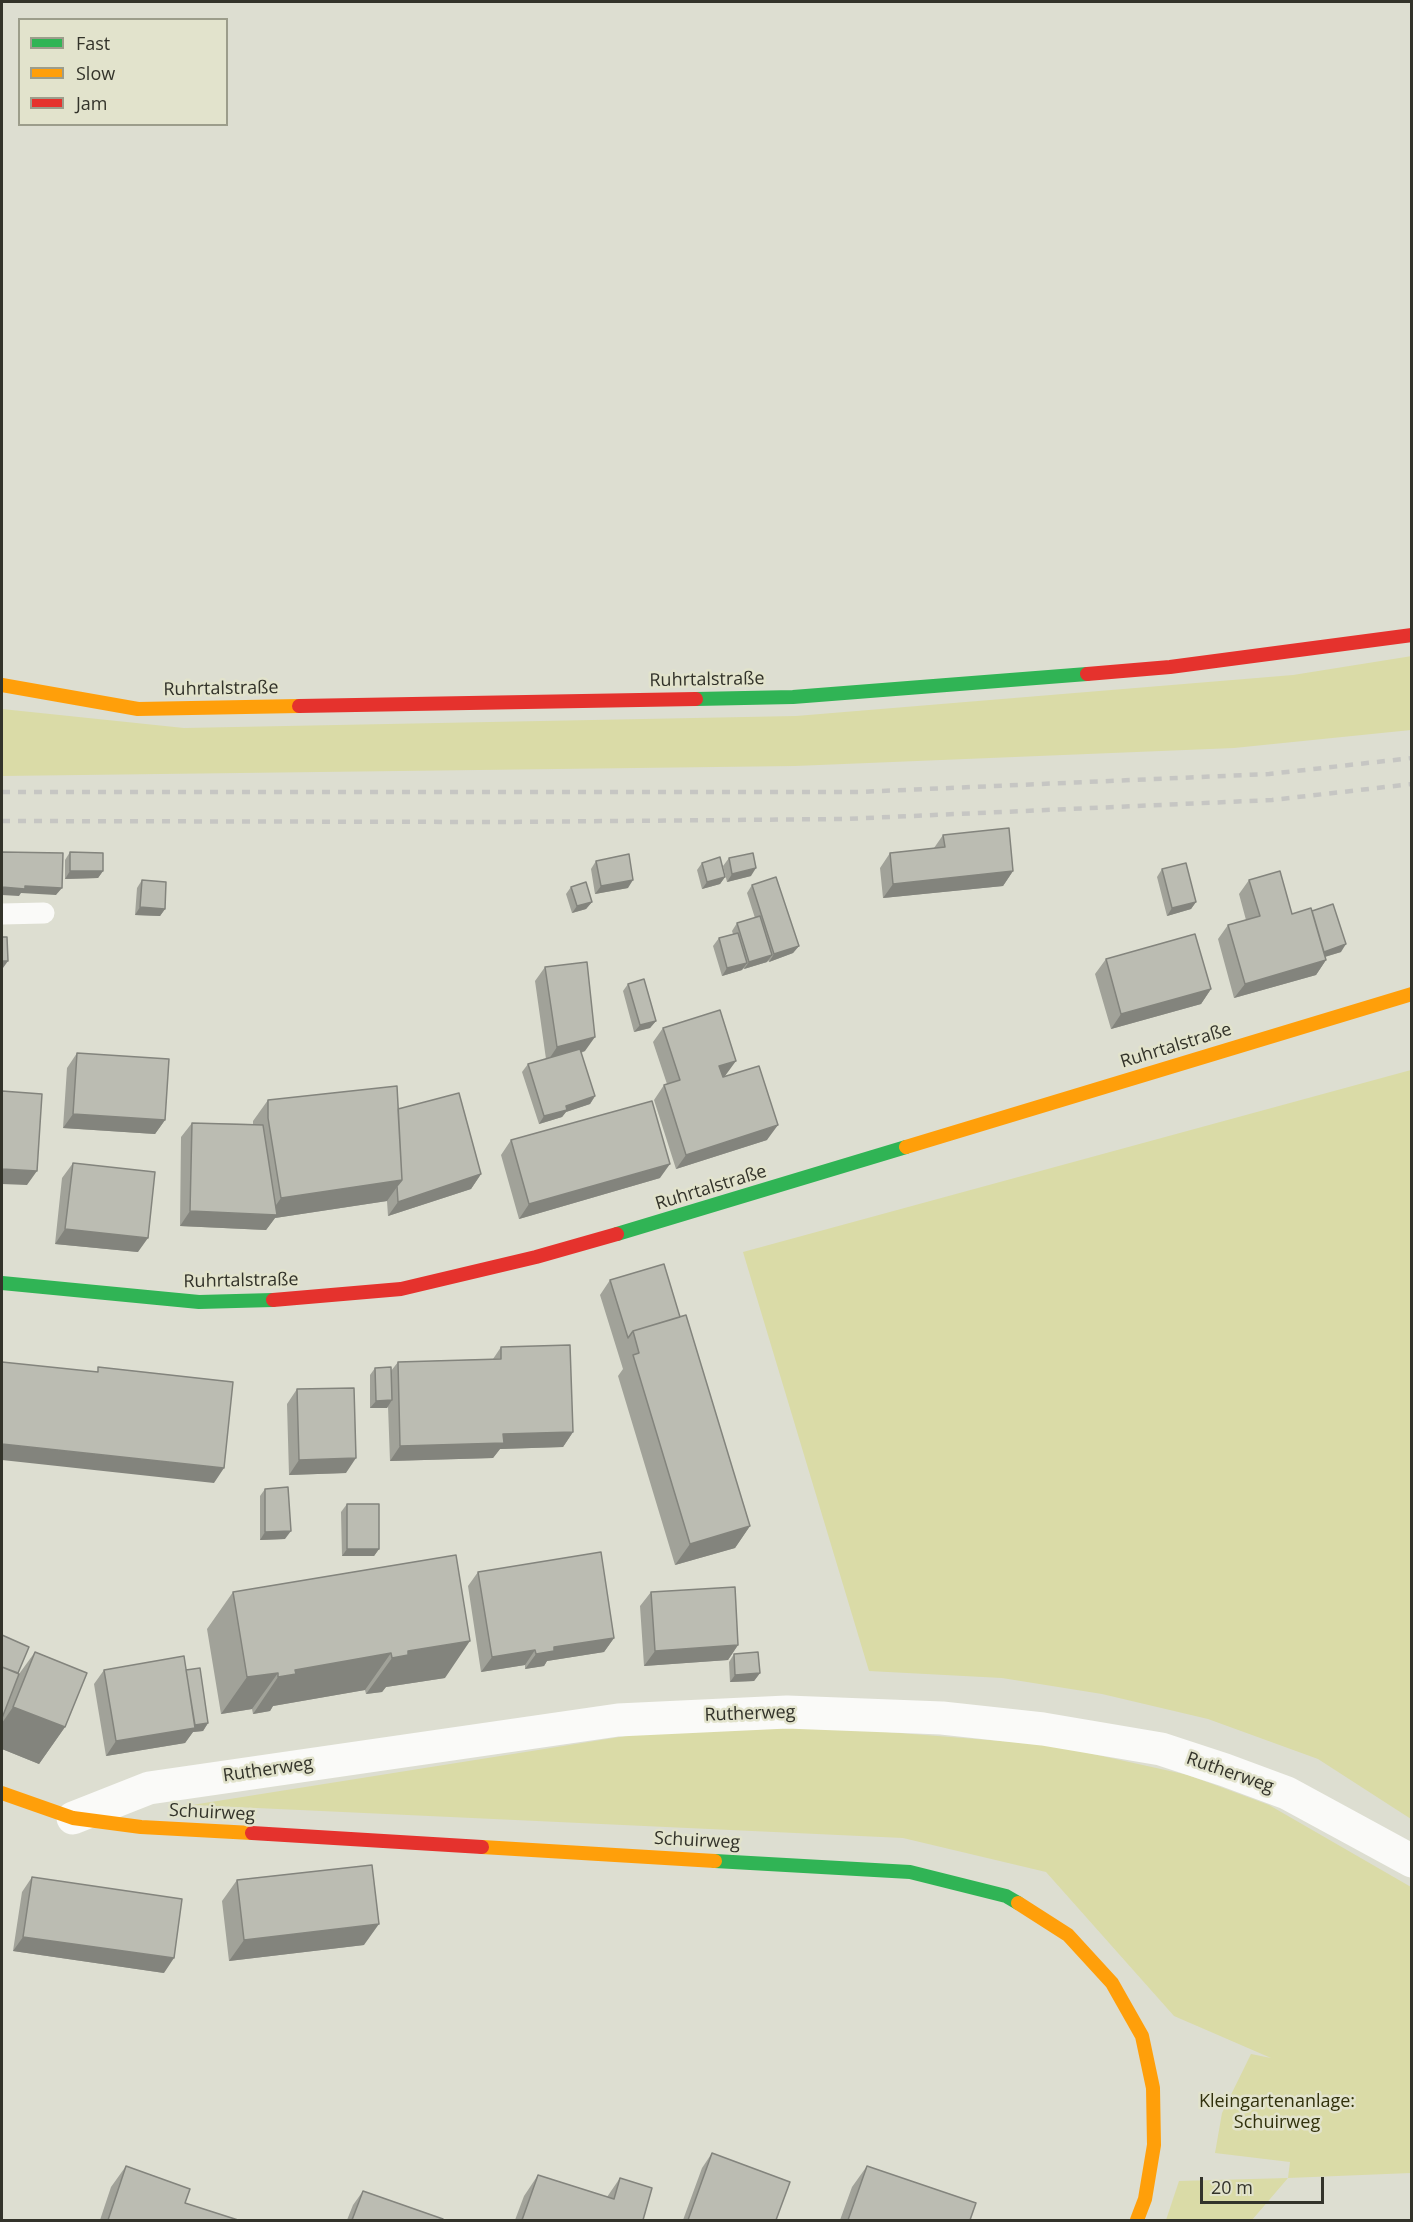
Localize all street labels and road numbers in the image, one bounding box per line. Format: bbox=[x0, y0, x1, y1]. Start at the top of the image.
street label: Ruhrtalstraße bbox=[649, 668, 765, 692]
street label: Ruhrtalstraße bbox=[163, 677, 279, 701]
street label: Ruhrtalstraße bbox=[1118, 1019, 1234, 1073]
street label: Ruhrtalstraße bbox=[653, 1161, 769, 1215]
street label: Ruhrtalstraße bbox=[183, 1269, 299, 1293]
street label: Rutherweg bbox=[704, 1702, 796, 1726]
street label: Rutherweg bbox=[1184, 1748, 1276, 1798]
street label: Rutherweg bbox=[221, 1753, 315, 1787]
street label: Schuirweg bbox=[168, 1800, 256, 1826]
street label: Schuirweg bbox=[653, 1828, 741, 1854]

